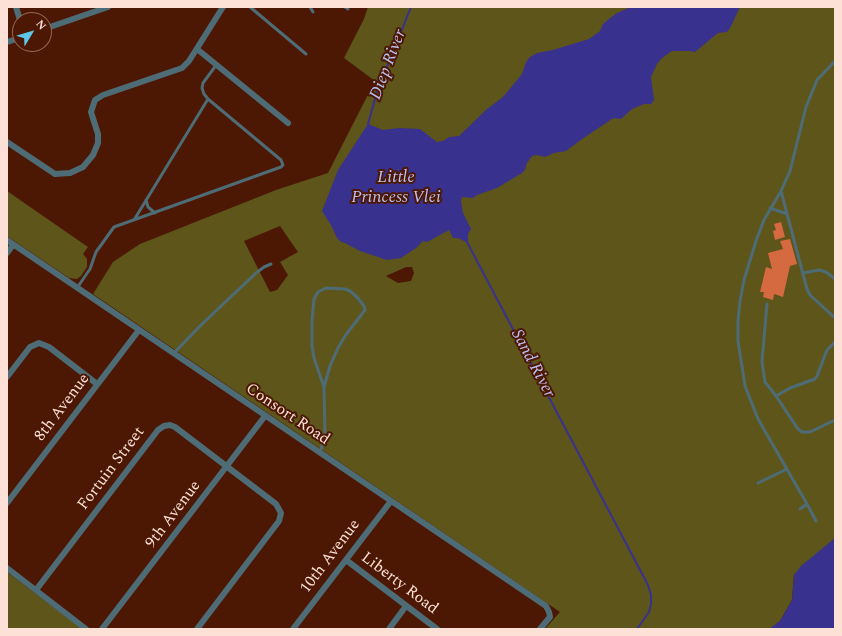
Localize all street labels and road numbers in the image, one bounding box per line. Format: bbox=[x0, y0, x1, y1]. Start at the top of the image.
street label: 8th Avenue bbox=[31, 370, 95, 446]
street label: Consort Road bbox=[241, 380, 333, 450]
street label: Fortuin Street bbox=[74, 424, 150, 514]
street label: 9th Avenue bbox=[142, 477, 206, 553]
street label: 10th Avenue bbox=[297, 516, 365, 598]
street label: Liberty Road bbox=[357, 549, 441, 619]

